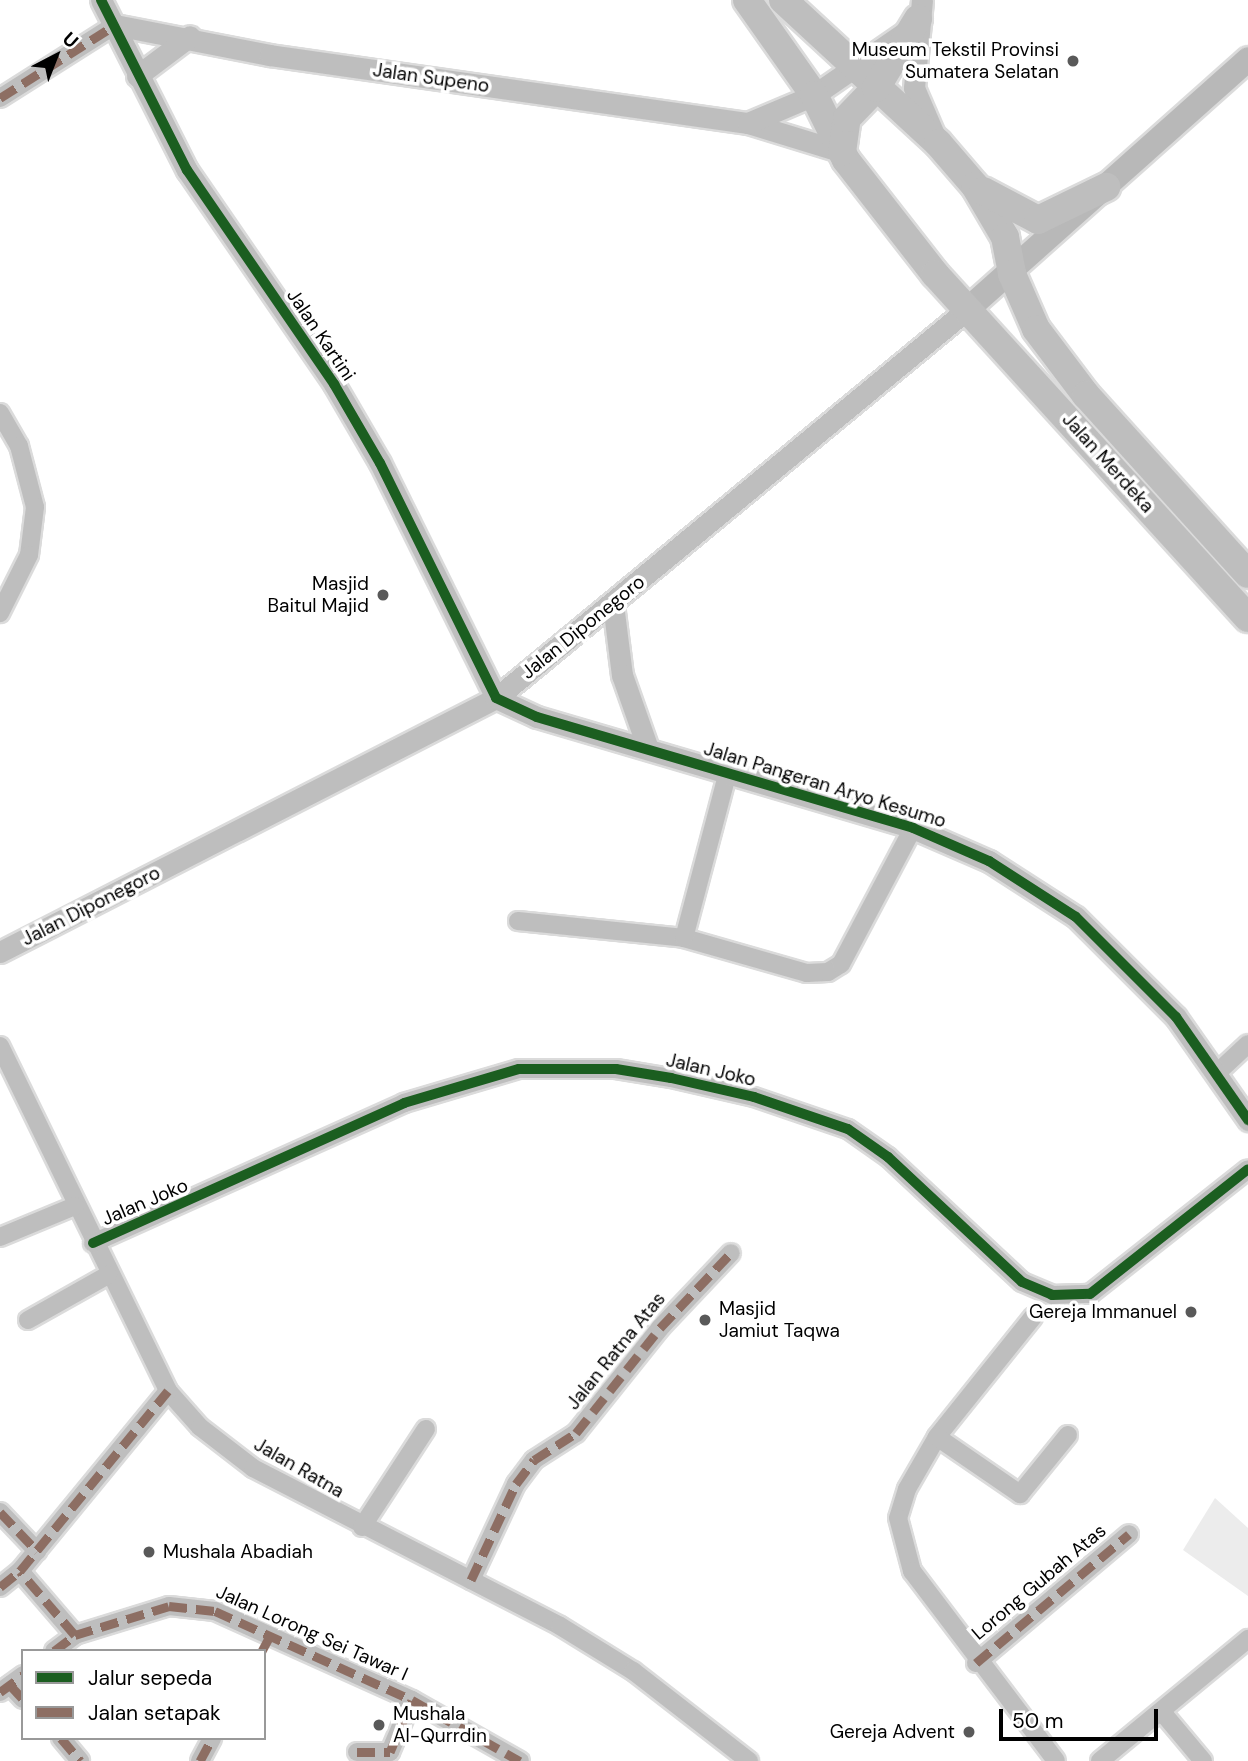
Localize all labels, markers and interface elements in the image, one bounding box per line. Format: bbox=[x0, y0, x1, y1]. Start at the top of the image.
north arrow bbox=[21, 21, 91, 91]
text: U bbox=[57, 26, 84, 54]
place label: Museum Tekstil Provinsi Sumatera Selatan bbox=[852, 39, 1059, 83]
marker: Museum Tekstil Provinsi Sumatera Selatan bbox=[1065, 53, 1081, 69]
street label: Jalan Supeno bbox=[371, 59, 491, 97]
street label: Jalan Kartini bbox=[282, 285, 360, 385]
street label: Jalan Merdeka bbox=[1057, 408, 1159, 518]
street label: Jalan Diponegoro bbox=[517, 570, 649, 684]
place label: Masjid Baitul Majid bbox=[268, 573, 369, 617]
marker: Masjid Baitul Majid bbox=[375, 587, 391, 603]
street label: Jalan Pangeran Aryo Kesumo bbox=[701, 737, 949, 833]
street label: Jalan Diponegoro bbox=[18, 861, 164, 951]
street label: Jalan Joko bbox=[664, 1049, 758, 1091]
street label: Jalan Joko bbox=[99, 1174, 191, 1230]
street label: Jalan Ratna Atas bbox=[562, 1288, 670, 1414]
place label: Masjid Jamiut Taqwa bbox=[719, 1298, 840, 1342]
place label: Gereja Immanuel bbox=[1029, 1301, 1177, 1323]
marker: Gereja Immanuel bbox=[1183, 1304, 1199, 1320]
marker: Masjid Jamiut Taqwa bbox=[697, 1312, 713, 1328]
street label: Jalan Ratna bbox=[250, 1433, 348, 1503]
street label: Lorong Gubah Atas bbox=[967, 1519, 1111, 1645]
place label: Mushala Abadiah bbox=[163, 1541, 313, 1563]
marker: Mushala Abadiah bbox=[141, 1544, 157, 1560]
street label: Jalan Lorong Sei Tawar I bbox=[213, 1580, 411, 1686]
legend bbox=[21, 1649, 266, 1740]
text: Jalur sepeda bbox=[88, 1664, 212, 1692]
scale bar bbox=[1003, 1694, 1162, 1738]
text: Jalan setapak bbox=[88, 1699, 221, 1727]
place label: Mushala Al-Qurrdin bbox=[393, 1703, 487, 1747]
text: 50 m bbox=[1012, 1707, 1063, 1735]
marker: Mushala Al-Qurrdin bbox=[371, 1717, 387, 1733]
place label: Gereja Advent bbox=[830, 1721, 955, 1743]
marker: Gereja Advent bbox=[961, 1724, 977, 1740]

